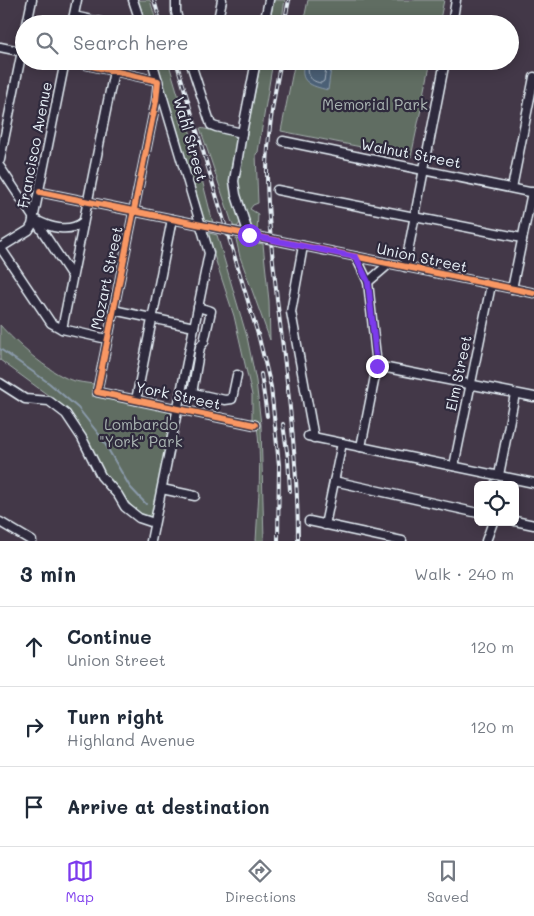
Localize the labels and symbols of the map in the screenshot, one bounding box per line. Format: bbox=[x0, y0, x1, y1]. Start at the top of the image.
street label: Francisco Avenue bbox=[12, 80, 56, 210]
street label: Wahl Street bbox=[169, 94, 213, 183]
park label: Memorial Park bbox=[322, 94, 428, 114]
street label: Walnut Street bbox=[359, 133, 463, 173]
street label: Mozart Street bbox=[85, 224, 127, 331]
route start bbox=[238, 224, 261, 247]
street label: Union Street bbox=[375, 238, 470, 276]
street label: Elm Street bbox=[440, 333, 476, 412]
route end bbox=[366, 355, 389, 378]
street label: York Street bbox=[134, 376, 223, 414]
park label: Lombardo "York" Park bbox=[99, 414, 183, 451]

